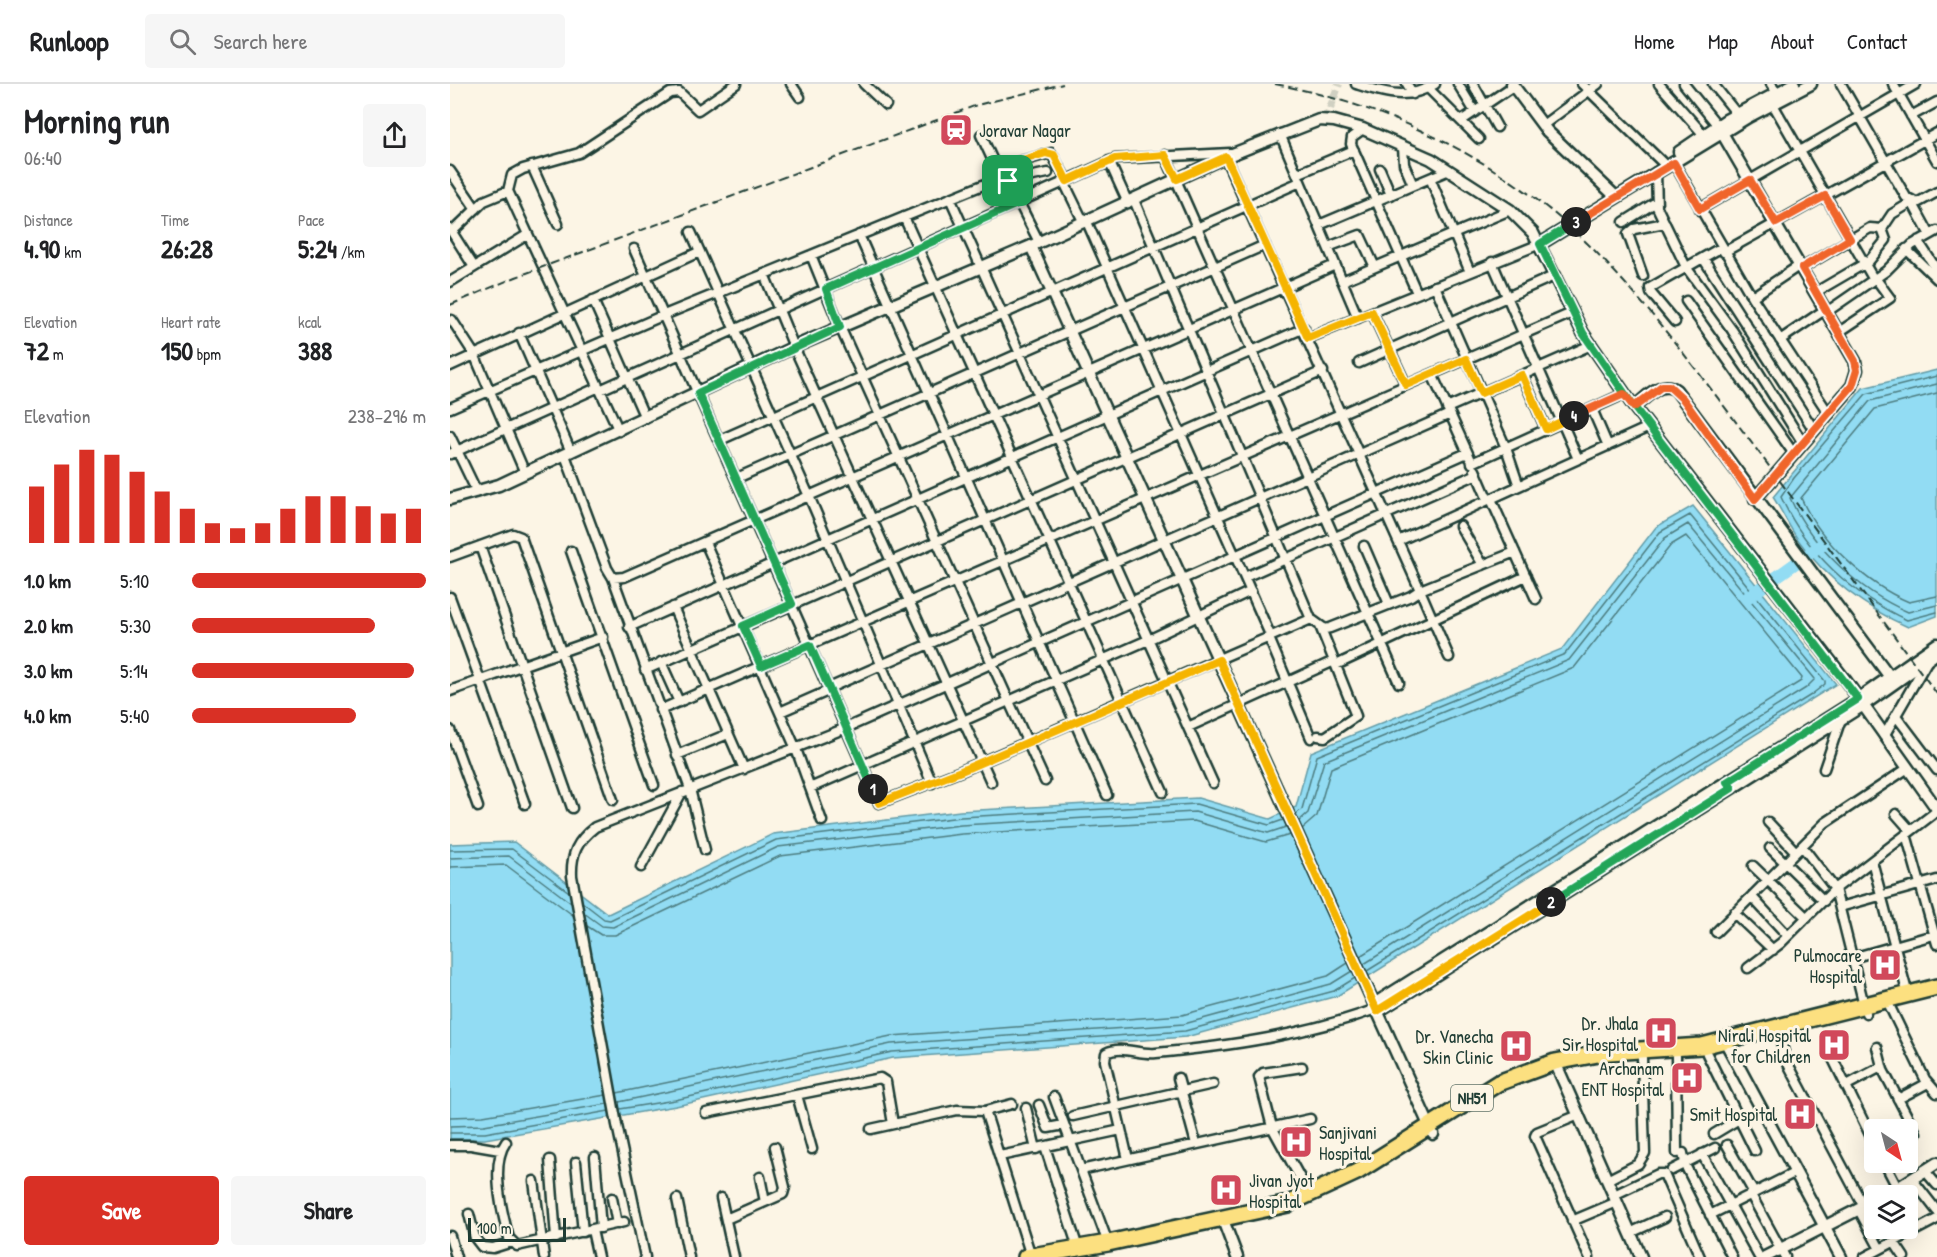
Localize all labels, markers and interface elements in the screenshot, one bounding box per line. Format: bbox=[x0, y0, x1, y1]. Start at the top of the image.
search box bbox=[145, 14, 565, 68]
text: Runloop bbox=[30, 22, 109, 60]
icon: search bbox=[166, 25, 199, 58]
text: Search here bbox=[214, 26, 308, 56]
text: Home bbox=[1634, 27, 1675, 56]
text: Map bbox=[1708, 27, 1738, 56]
text: About bbox=[1771, 27, 1814, 56]
text: Contact bbox=[1847, 27, 1907, 56]
text: Morning run bbox=[24, 99, 170, 143]
button: share bbox=[363, 104, 426, 167]
station icon: Joravar Nagar bbox=[938, 112, 974, 148]
place label: Joravar Nagar bbox=[979, 118, 1071, 143]
text: 06:40 bbox=[24, 144, 62, 171]
pin bbox=[982, 155, 1033, 206]
icon: arrive bbox=[991, 164, 1024, 197]
pin: 3 bbox=[1561, 207, 1591, 237]
text: Distance bbox=[24, 209, 73, 231]
text: Time bbox=[161, 209, 189, 231]
text: Pace bbox=[298, 209, 325, 231]
text: 3 bbox=[1572, 211, 1580, 233]
text: 4.90 bbox=[24, 231, 61, 266]
text: 26:28 bbox=[161, 231, 213, 266]
text: 5:24 bbox=[298, 231, 337, 266]
text: km bbox=[61, 241, 82, 263]
text: /km bbox=[337, 241, 365, 263]
text: Elevation bbox=[24, 311, 77, 333]
text: Heart rate bbox=[161, 311, 221, 333]
text: kcal bbox=[298, 311, 321, 333]
text: 72 bbox=[24, 333, 49, 368]
text: 150 bbox=[161, 333, 193, 368]
text: 388 bbox=[298, 333, 332, 368]
text: m bbox=[49, 343, 64, 365]
text: bpm bbox=[193, 343, 221, 365]
pin: 4 bbox=[1559, 401, 1589, 431]
text: Elevation bbox=[24, 402, 90, 429]
text: 238–296 m bbox=[348, 402, 426, 429]
text: 4 bbox=[1571, 405, 1577, 427]
text: 1.0 km bbox=[24, 567, 71, 594]
text: 5:10 bbox=[120, 567, 149, 594]
text: 2.0 km bbox=[24, 612, 73, 639]
text: 5:30 bbox=[120, 612, 151, 639]
text: 3.0 km bbox=[24, 657, 73, 684]
text: 5:14 bbox=[120, 657, 148, 684]
text: 4.0 km bbox=[24, 702, 71, 729]
text: 5:40 bbox=[120, 702, 150, 729]
pin: 1 bbox=[858, 774, 888, 804]
text: 1 bbox=[870, 778, 876, 800]
pin: 2 bbox=[1536, 887, 1566, 917]
text: 2 bbox=[1547, 891, 1555, 913]
place label: Pulmocare Hospital bbox=[1794, 943, 1862, 989]
hospital icon: Pulmocare Hospital bbox=[1867, 947, 1903, 983]
place label: Dr. Jhala Sir Hospital bbox=[1562, 1011, 1638, 1057]
hospital icon: Dr. Jhala Sir Hospital bbox=[1643, 1015, 1679, 1051]
place label: Nirali Hospital for Children bbox=[1718, 1023, 1811, 1069]
place label: Dr. Vanecha Skin Clinic bbox=[1415, 1024, 1493, 1070]
hospital icon: Nirali Hospital for Children bbox=[1816, 1027, 1852, 1063]
hospital icon: Dr. Vanecha Skin Clinic bbox=[1498, 1028, 1534, 1064]
place label: Archanam ENT Hospital bbox=[1582, 1056, 1664, 1102]
hospital icon: Archanam ENT Hospital bbox=[1669, 1060, 1705, 1096]
road number: NH51 bbox=[1451, 1085, 1493, 1111]
hospital icon: Smit Hospital bbox=[1782, 1096, 1818, 1132]
place label: Smit Hospital bbox=[1690, 1102, 1777, 1127]
north arrow bbox=[1864, 1119, 1918, 1173]
map controls bbox=[1864, 1119, 1918, 1239]
place label: Sanjivani Hospital bbox=[1319, 1120, 1377, 1166]
hospital icon: Sanjivani Hospital bbox=[1278, 1124, 1314, 1160]
place label: Jivan Jyot Hospital bbox=[1249, 1168, 1315, 1214]
hospital icon: Jivan Jyot Hospital bbox=[1208, 1172, 1244, 1208]
button: Save bbox=[24, 1176, 219, 1245]
button: Share bbox=[231, 1176, 426, 1245]
button: layers bbox=[1864, 1185, 1918, 1239]
scale bar bbox=[468, 1215, 566, 1242]
text: 100 m bbox=[477, 1217, 512, 1239]

